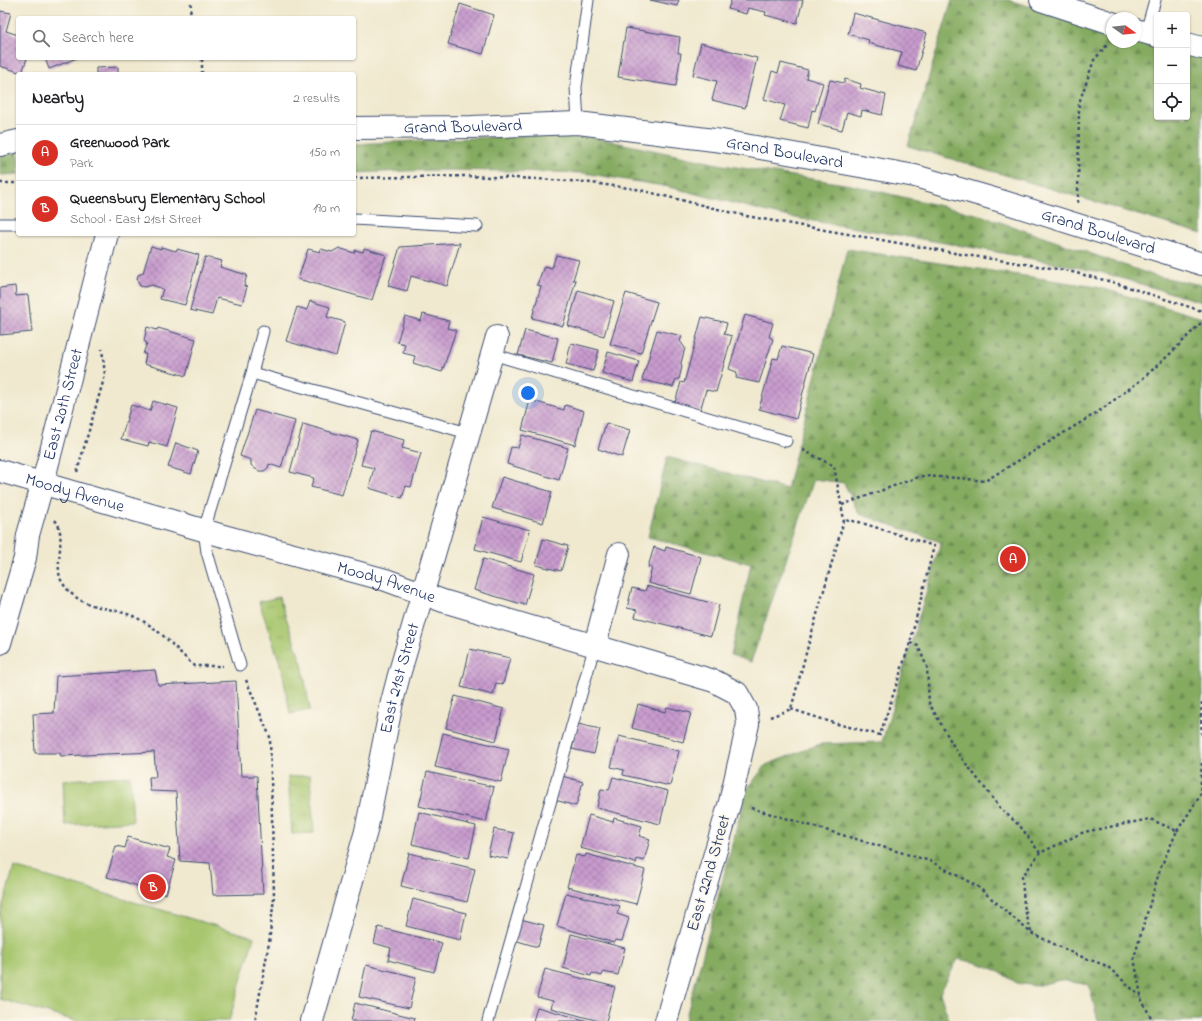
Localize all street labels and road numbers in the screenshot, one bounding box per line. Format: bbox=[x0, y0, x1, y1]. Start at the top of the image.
street label: Grand Boulevard bbox=[404, 113, 523, 140]
street label: Grand Boulevard bbox=[724, 130, 846, 175]
street label: Grand Boulevard bbox=[1038, 202, 1159, 261]
street label: East 20th Street bbox=[37, 345, 90, 463]
street label: Moody Avenue bbox=[22, 467, 128, 519]
street label: Moody Avenue bbox=[334, 555, 439, 610]
street label: East 21st Street bbox=[373, 620, 426, 736]
street label: East 22nd Street bbox=[680, 812, 738, 934]

